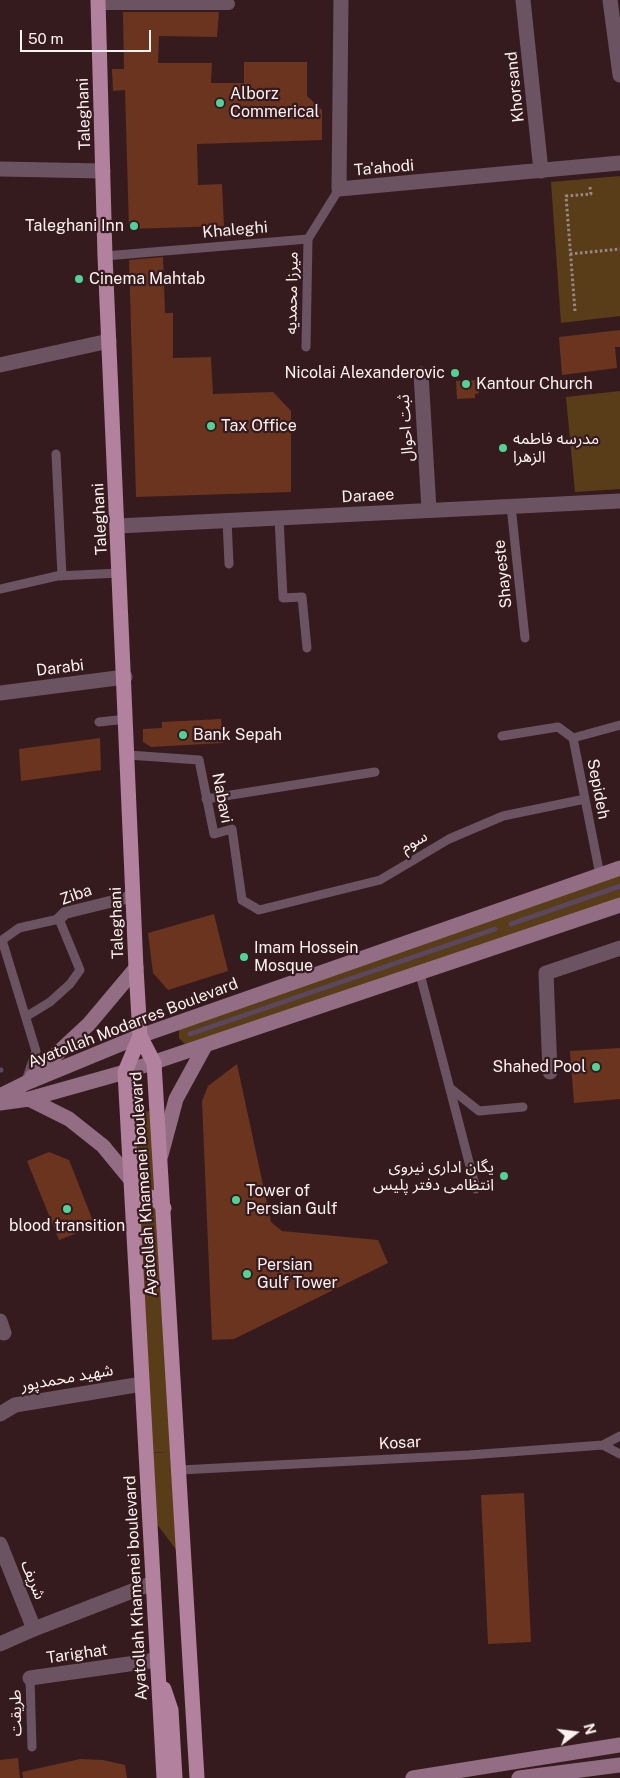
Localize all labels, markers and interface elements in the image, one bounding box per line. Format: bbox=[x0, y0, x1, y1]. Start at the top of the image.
scale bar bbox=[22, 20, 154, 52]
text: 50 m bbox=[28, 30, 63, 47]
street label: Khorsand bbox=[502, 51, 528, 123]
street label: Taleghani bbox=[73, 78, 95, 150]
place label: Alborz Commerical bbox=[230, 84, 319, 122]
marker: Alborz Commerical bbox=[214, 97, 226, 109]
street label: Ta'ahodi bbox=[353, 156, 415, 180]
place label: Taleghani Inn bbox=[25, 216, 124, 236]
street label: Khaleghi bbox=[202, 218, 268, 242]
marker: Taleghani Inn bbox=[128, 220, 140, 232]
street label: میرزا محمدیه bbox=[282, 251, 302, 335]
place label: Cinema Mahtab bbox=[89, 269, 205, 289]
marker: Cinema Mahtab bbox=[73, 273, 85, 285]
place label: Nicolai Alexanderovic bbox=[284, 363, 445, 383]
marker: Nicolai Alexanderovic bbox=[449, 367, 461, 379]
place label: Kantour Church bbox=[476, 374, 593, 394]
marker: Kantour Church bbox=[460, 378, 472, 390]
street label: ثبت احوال bbox=[394, 394, 418, 462]
place label: Tax Office bbox=[221, 416, 297, 436]
marker: Tax Office bbox=[205, 420, 217, 432]
place label: مدرسه فاطمه الزهرا bbox=[513, 429, 599, 467]
marker: مدرسه فاطمه الزهرا bbox=[497, 442, 509, 454]
street label: Taleghani bbox=[89, 483, 111, 555]
street label: Daraee bbox=[341, 485, 395, 507]
street label: Shayeste bbox=[490, 539, 516, 609]
street label: Darabi bbox=[35, 656, 85, 680]
place label: Bank Sepah bbox=[193, 725, 282, 745]
marker: Bank Sepah bbox=[177, 729, 189, 741]
street label: Sepideh bbox=[583, 757, 613, 821]
street label: Nabavi bbox=[208, 771, 236, 825]
street label: سوم bbox=[397, 827, 431, 857]
street label: Ziba bbox=[58, 881, 94, 909]
street label: Taleghani bbox=[106, 887, 128, 959]
place label: Imam Hossein Mosque bbox=[254, 938, 359, 976]
marker: Imam Hossein Mosque bbox=[238, 951, 250, 963]
street label: Ayatollah Modarres Boulevard bbox=[25, 974, 241, 1072]
place label: Shahed Pool bbox=[493, 1057, 586, 1077]
marker: Shahed Pool bbox=[590, 1061, 602, 1073]
street label: Ayatollah Khamenei boulevard bbox=[127, 1071, 161, 1297]
place label: یگان اداری نیروی انتظامی دفتر پلیس bbox=[373, 1157, 494, 1195]
marker: یگان اداری نیروی انتظامی دفتر پلیس bbox=[498, 1170, 510, 1182]
place label: Tower of Persian Gulf bbox=[246, 1181, 337, 1219]
marker: Tower of Persian Gulf bbox=[230, 1194, 242, 1206]
marker: blood transition bbox=[61, 1203, 73, 1215]
place label: blood transition bbox=[9, 1216, 125, 1236]
place label: Persian Gulf Tower bbox=[257, 1255, 338, 1293]
marker: Persian Gulf Tower bbox=[241, 1268, 253, 1280]
street label: شهید محمدپور bbox=[19, 1360, 115, 1396]
street label: Kosar bbox=[378, 1432, 422, 1454]
street label: Ayatollah Khamenei boulevard bbox=[121, 1475, 151, 1701]
street label: شریف bbox=[16, 1558, 50, 1602]
street label: Tarighat bbox=[45, 1640, 109, 1668]
street label: طریقت bbox=[6, 1689, 26, 1737]
north arrow bbox=[550, 1708, 600, 1758]
text: N bbox=[580, 1722, 599, 1736]

